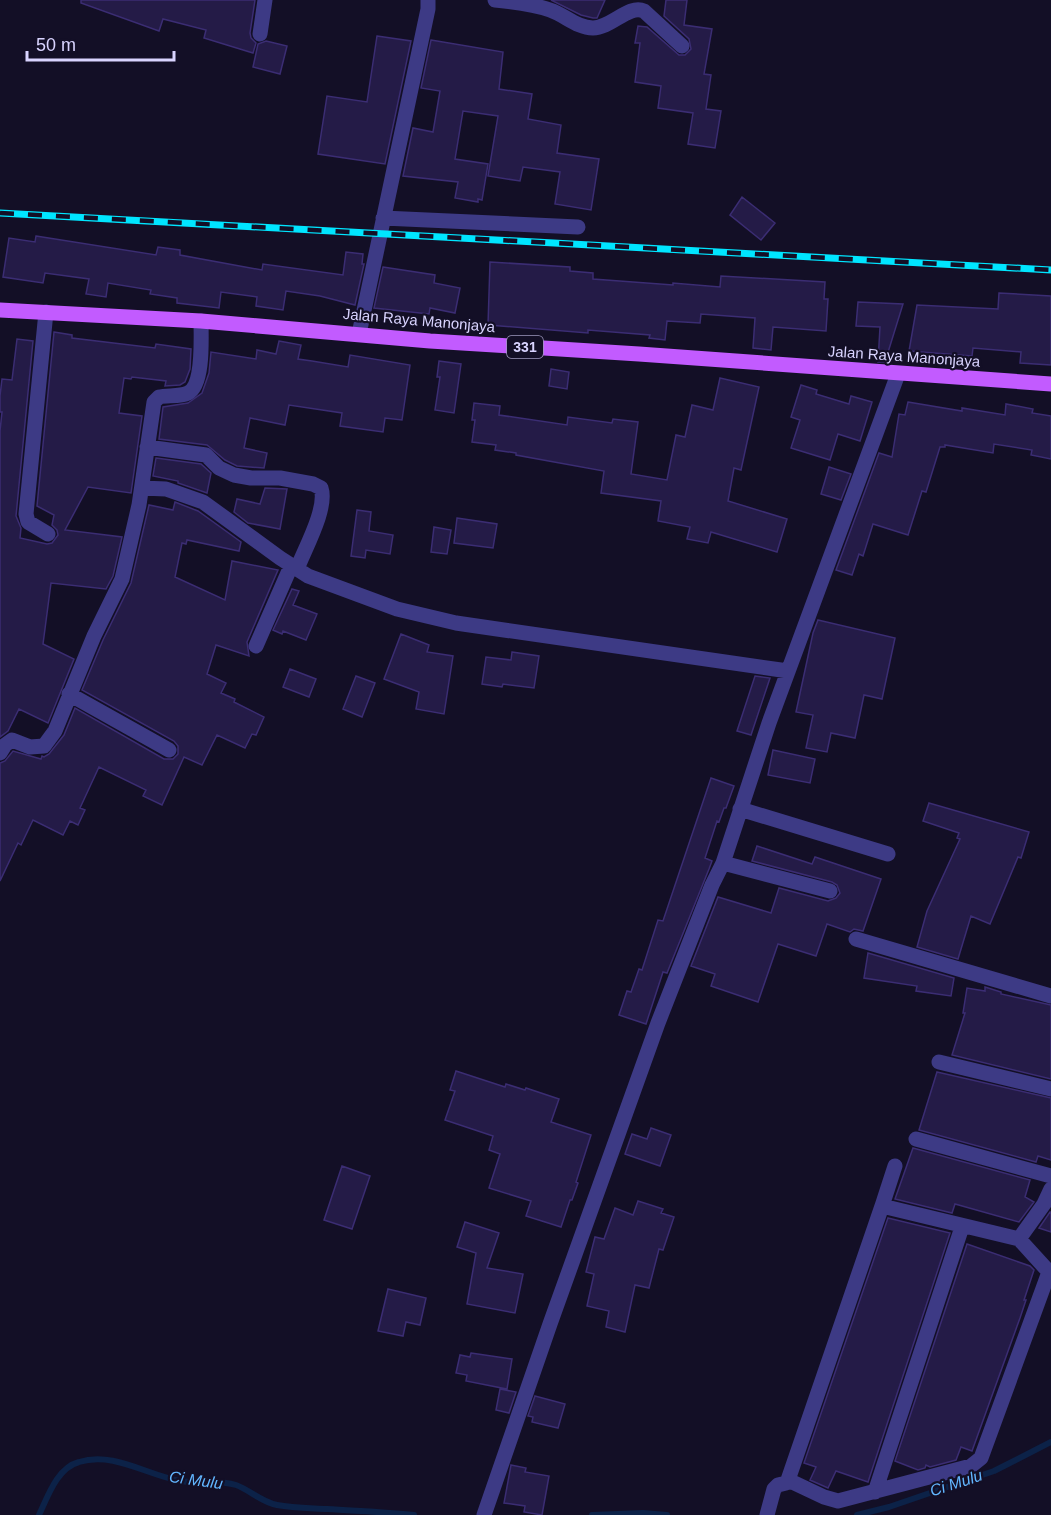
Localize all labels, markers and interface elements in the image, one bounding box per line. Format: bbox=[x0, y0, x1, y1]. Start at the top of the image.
scale bar bbox=[27, 24, 174, 62]
text: 50 m bbox=[36, 35, 76, 55]
street label: Jalan Raya Manonjaya bbox=[342, 305, 496, 335]
road number: 331 bbox=[507, 336, 543, 358]
street label: Jalan Raya Manonjaya bbox=[827, 342, 981, 370]
water label: Ci Mulu bbox=[928, 1467, 985, 1499]
water label: Ci Mulu bbox=[168, 1468, 224, 1492]

